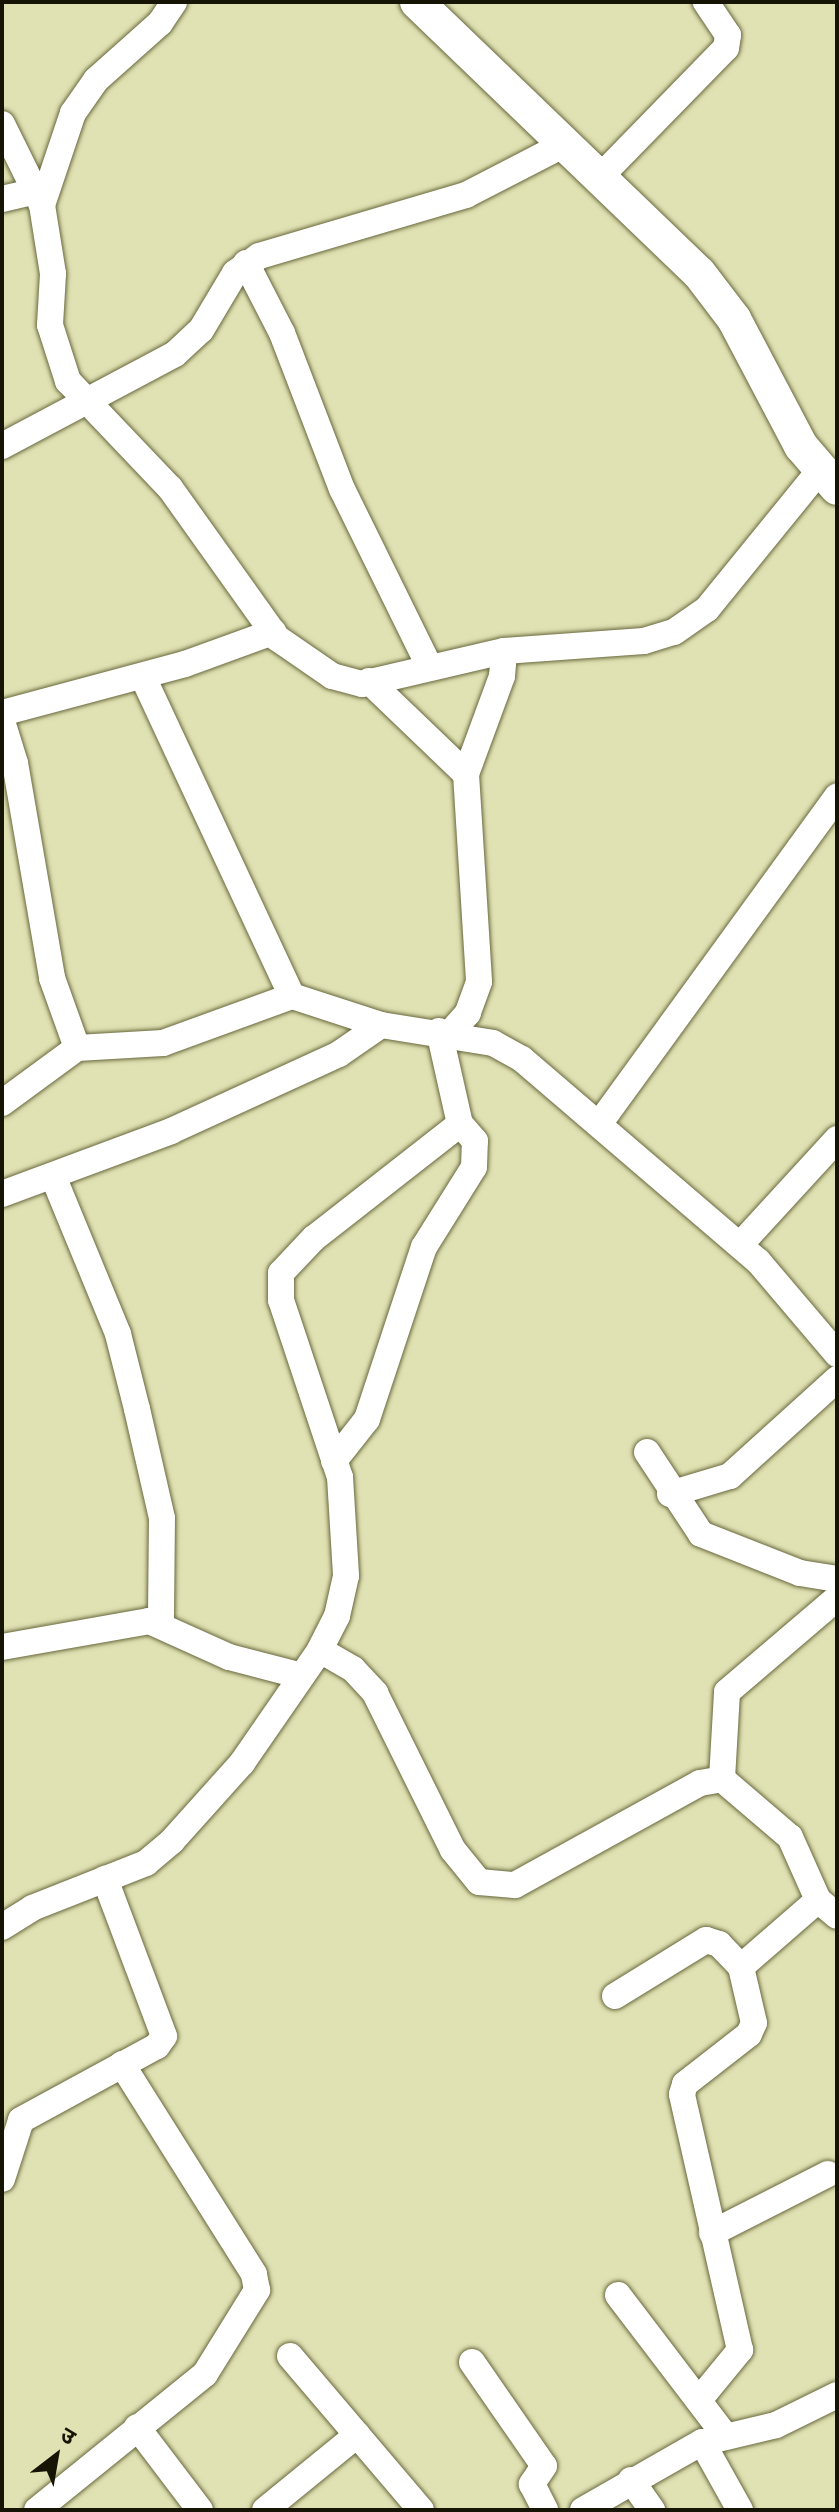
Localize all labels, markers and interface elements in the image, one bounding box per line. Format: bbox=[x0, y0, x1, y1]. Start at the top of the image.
north arrow bbox=[16, 2416, 96, 2496]
text: उ bbox=[56, 2420, 81, 2451]

